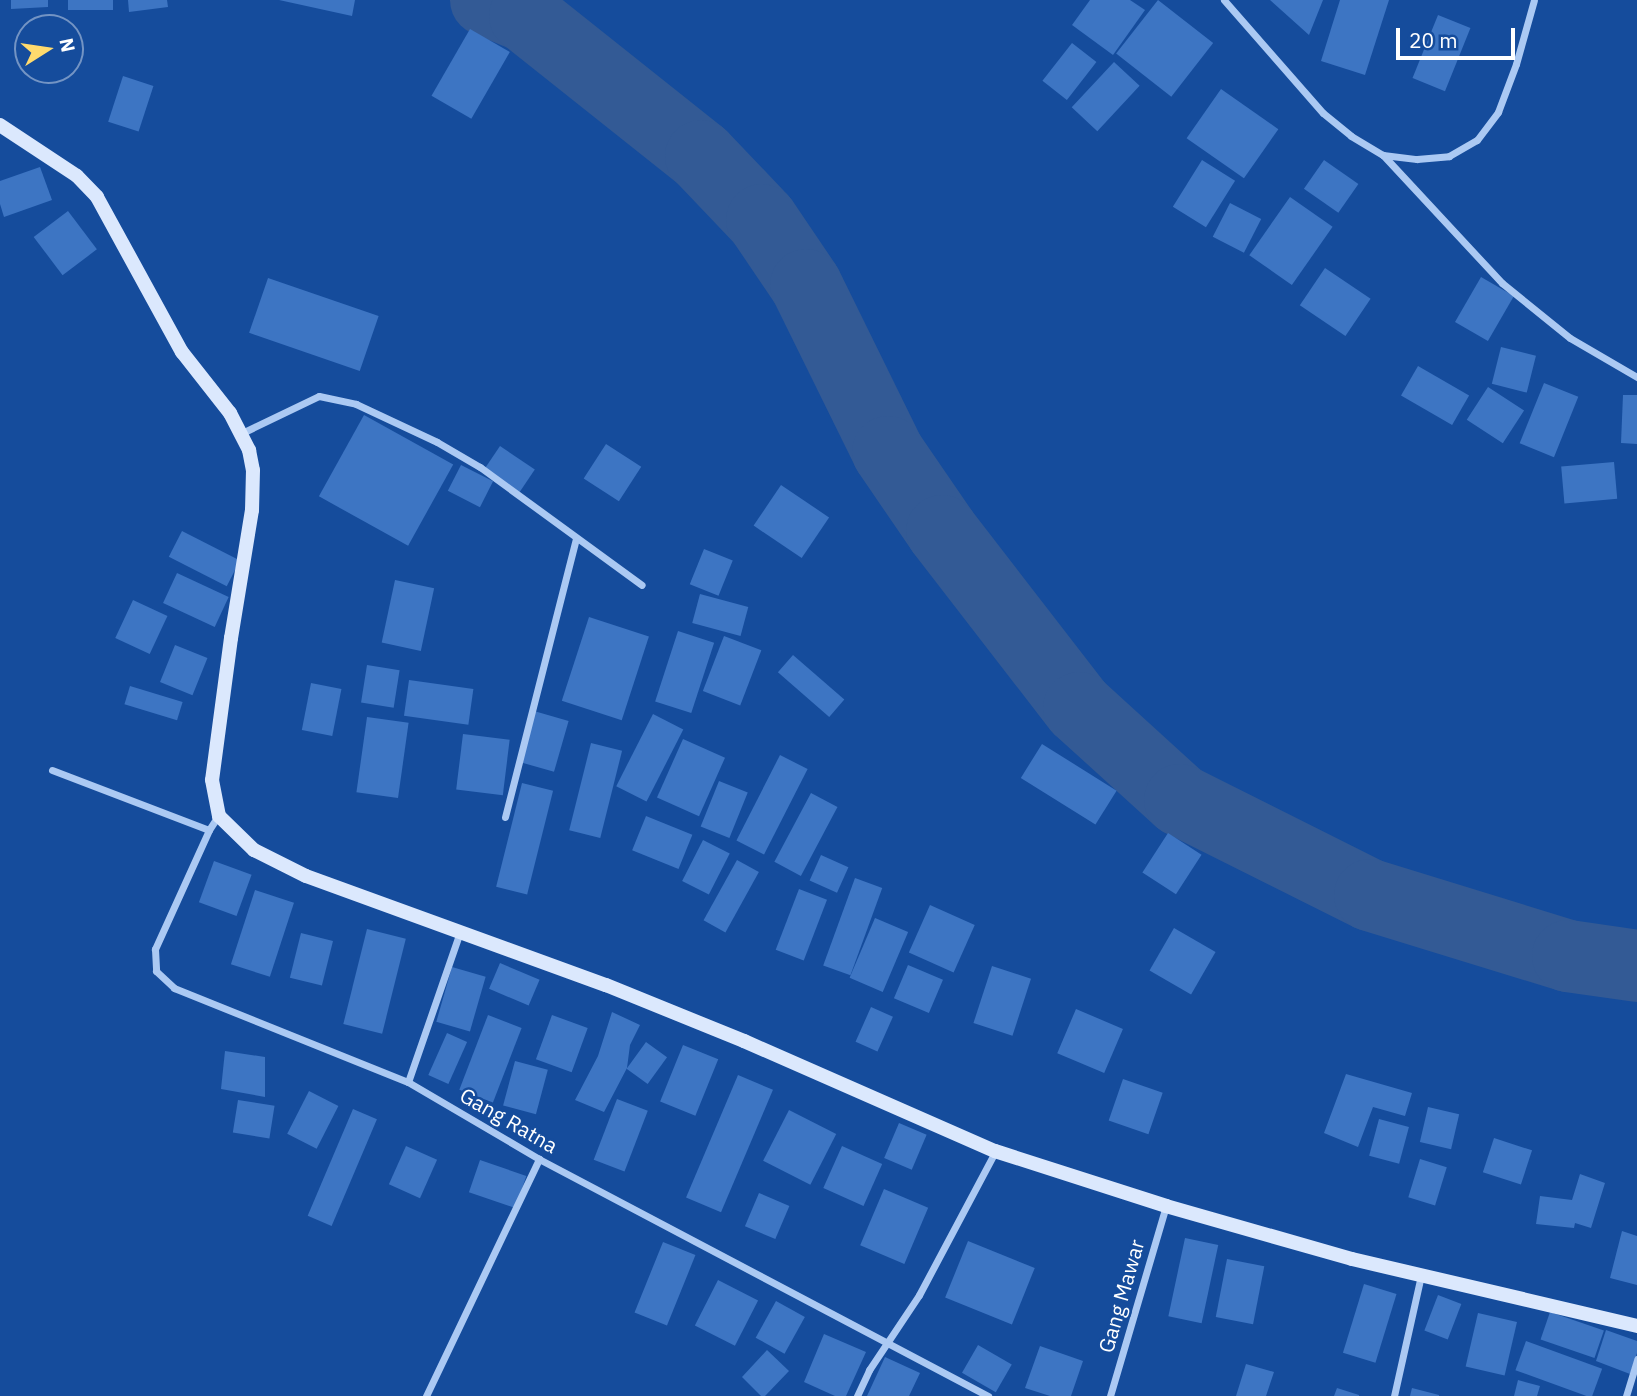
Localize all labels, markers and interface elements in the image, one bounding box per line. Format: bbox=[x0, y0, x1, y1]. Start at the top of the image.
north arrow bbox=[14, 14, 84, 84]
scale bar bbox=[1399, 14, 1518, 58]
text: 20 m bbox=[1409, 26, 1458, 54]
text: N bbox=[54, 36, 81, 54]
street label: Gang Ratna bbox=[456, 1082, 562, 1158]
street label: Gang Mawar bbox=[1093, 1236, 1149, 1356]

